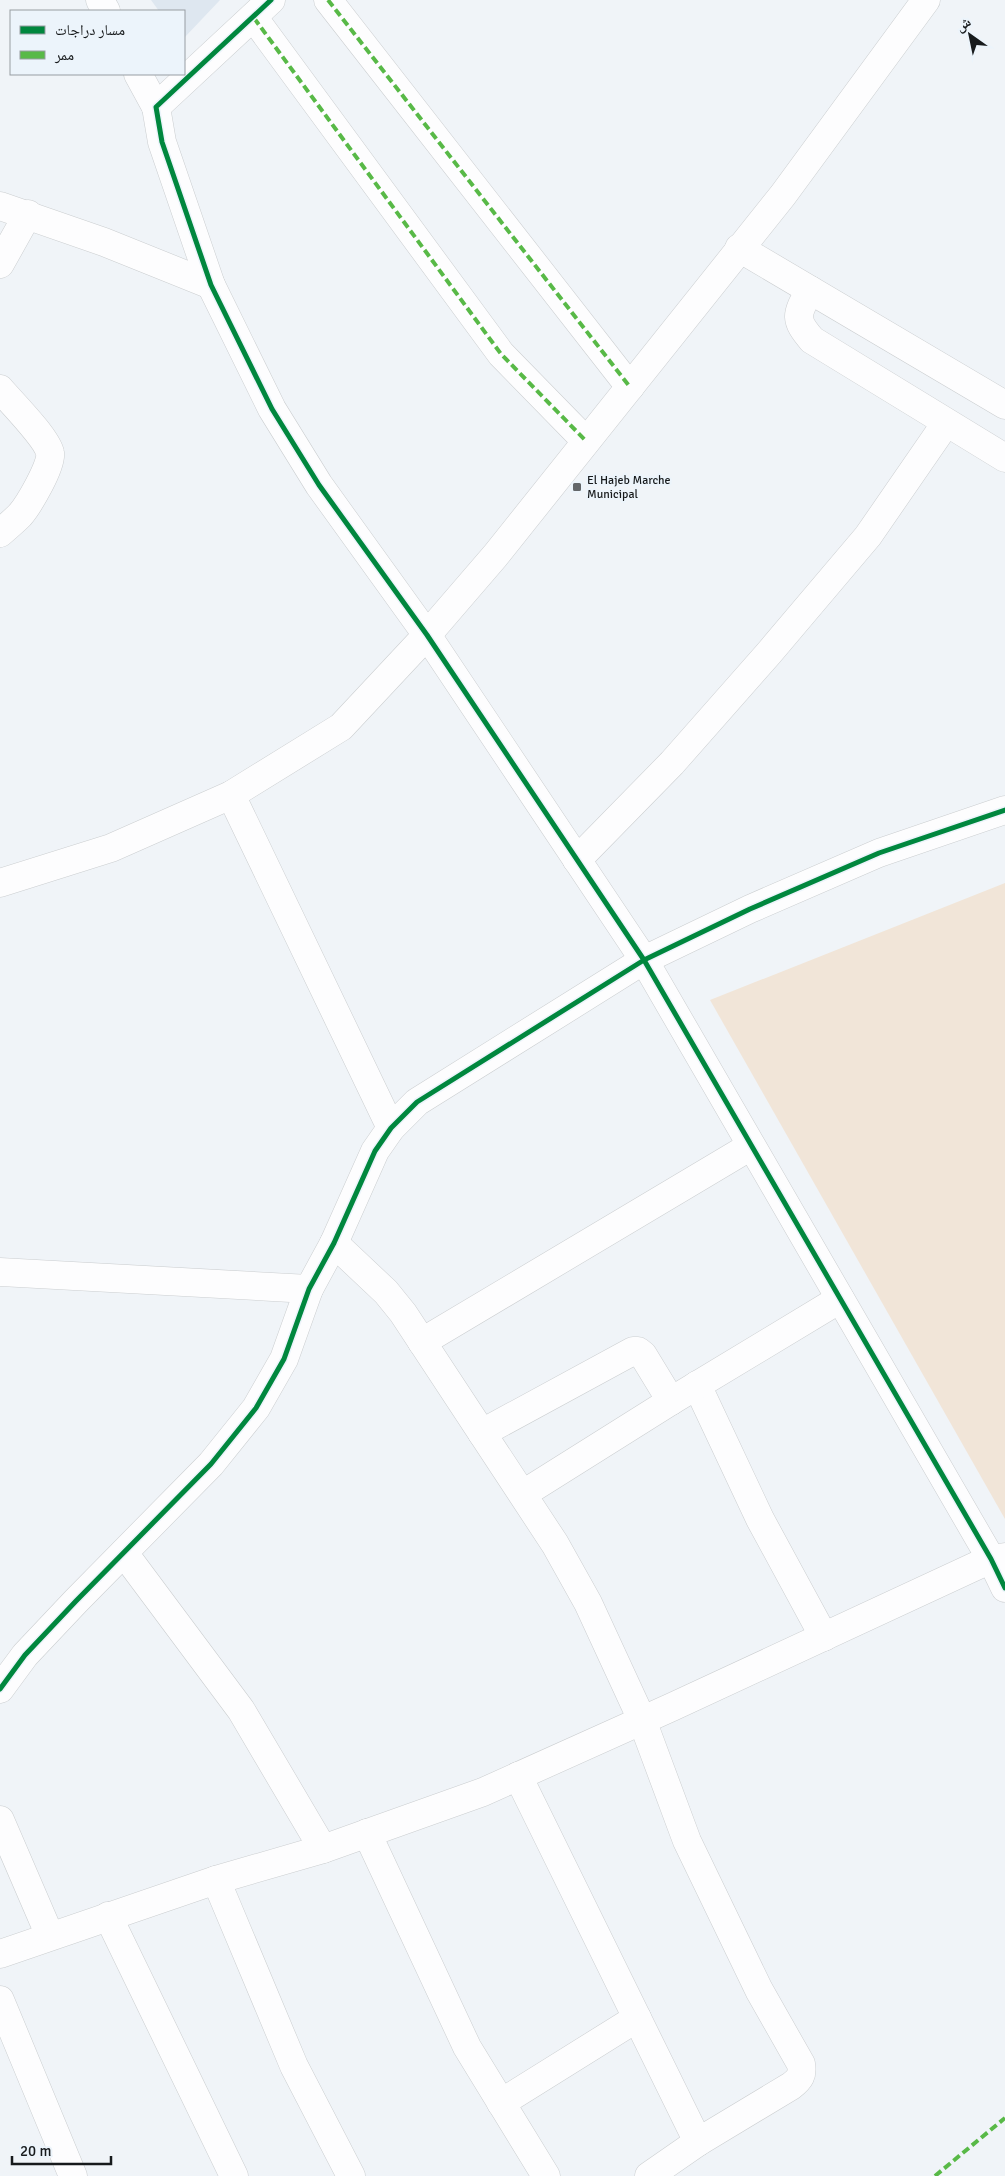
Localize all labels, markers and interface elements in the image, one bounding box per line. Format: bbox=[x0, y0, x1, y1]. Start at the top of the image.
legend bbox=[10, 10, 185, 75]
north arrow bbox=[945, 10, 995, 60]
text: ش bbox=[952, 13, 974, 36]
text: مسار دراجات bbox=[55, 21, 125, 39]
text: ممر bbox=[54, 46, 74, 64]
place label: El Hajeb Marche Municipal bbox=[587, 473, 671, 502]
marker: El Hajeb Marche Municipal bbox=[571, 481, 583, 493]
scale bar bbox=[12, 2134, 111, 2166]
text: 20 m bbox=[20, 2142, 51, 2160]

